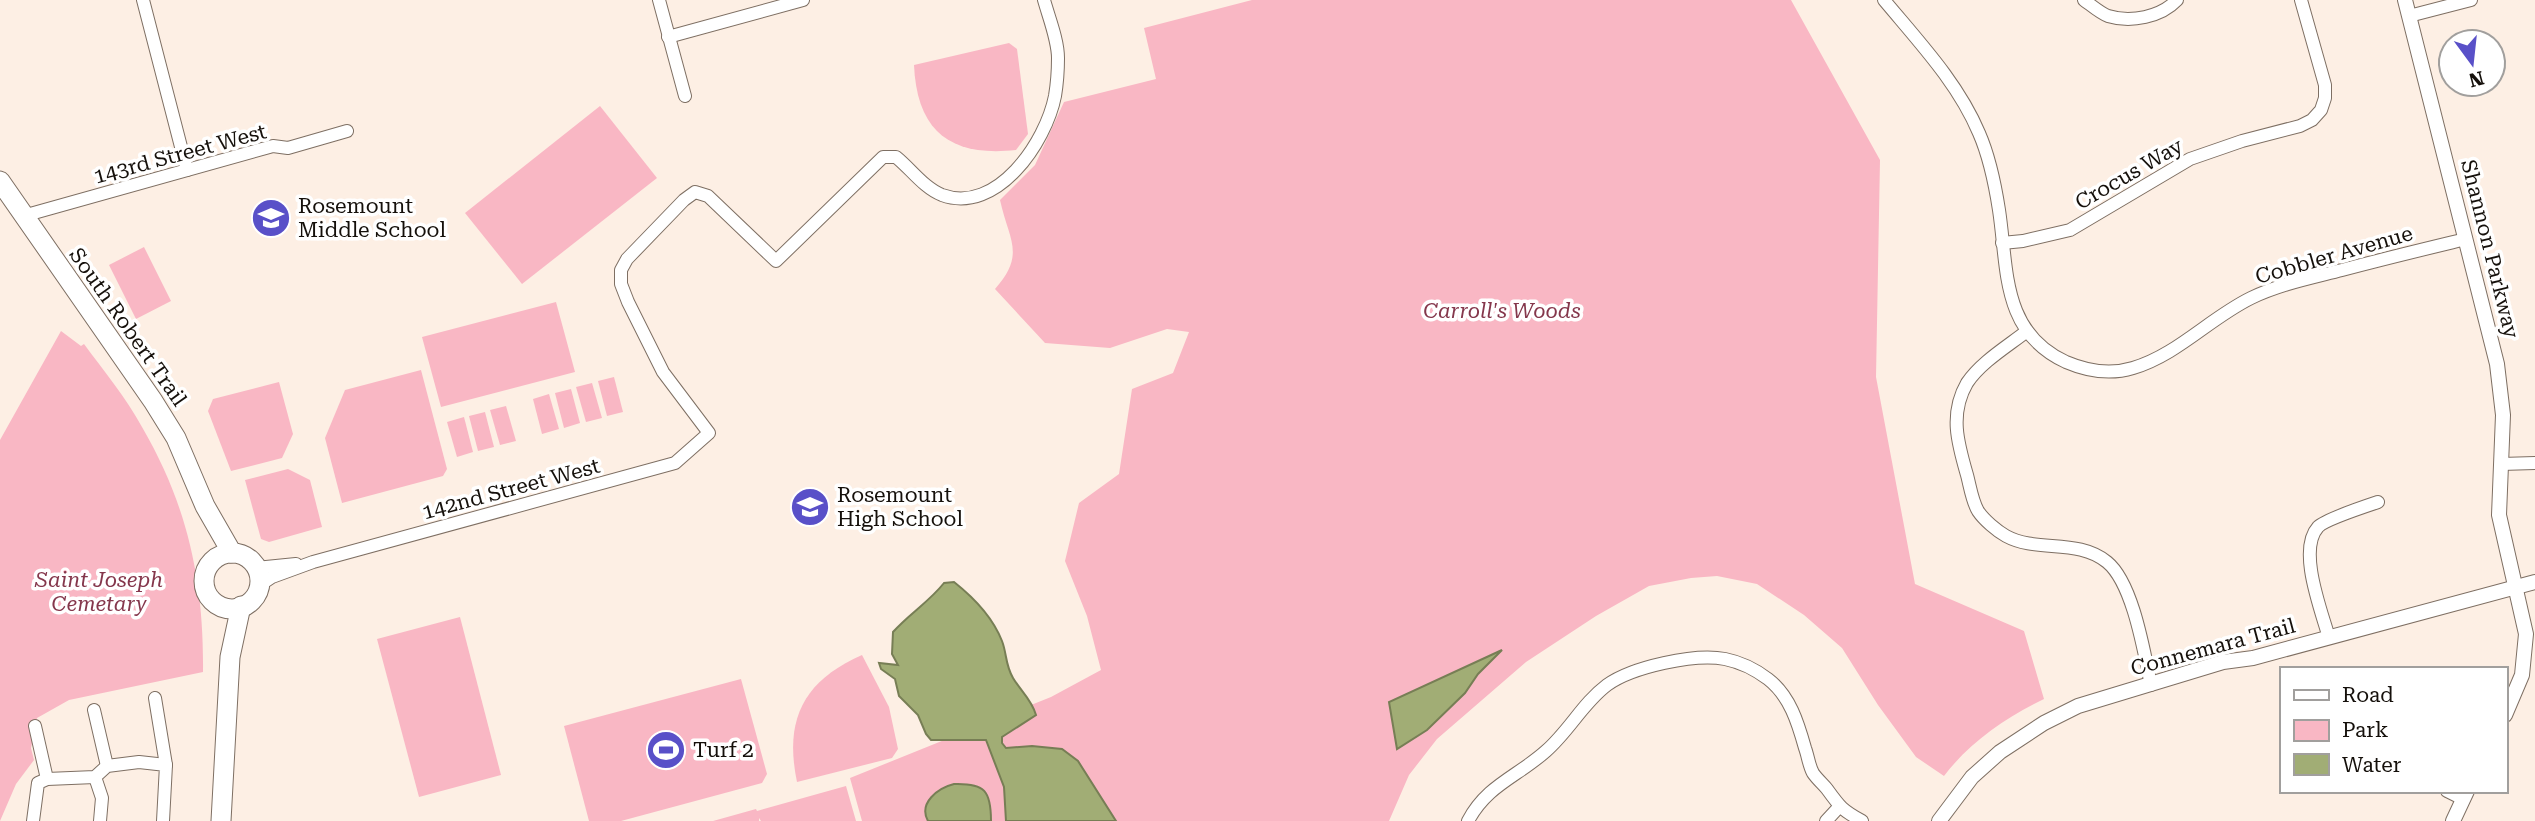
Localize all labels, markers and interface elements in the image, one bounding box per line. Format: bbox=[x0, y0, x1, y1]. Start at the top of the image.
north arrow bbox=[2437, 28, 2507, 98]
text: N bbox=[2466, 66, 2486, 92]
street label: 143rd Street West bbox=[91, 119, 269, 189]
street label: Crocus Way bbox=[2071, 133, 2188, 214]
street label: Shannon Parkway bbox=[2456, 157, 2524, 341]
place label: Rosemount Middle School bbox=[298, 194, 446, 242]
school or university icon: Rosemount Middle School bbox=[250, 197, 292, 239]
street label: Cobbler Avenue bbox=[2253, 221, 2415, 289]
street label: South Robert Trail bbox=[64, 243, 192, 411]
park label: Carroll's Woods bbox=[1423, 299, 1581, 323]
street label: 142nd Street West bbox=[420, 454, 603, 524]
place label: Rosemount High School bbox=[837, 483, 963, 531]
school or university icon: Rosemount High School bbox=[789, 486, 831, 528]
park label: Saint Joseph Cemetary bbox=[34, 568, 163, 616]
street label: Connemara Trail bbox=[2128, 613, 2298, 680]
legend bbox=[2280, 667, 2507, 793]
text: Road bbox=[2342, 683, 2394, 707]
text: Park bbox=[2342, 718, 2388, 742]
sports icon: Turf 2 bbox=[645, 729, 687, 771]
place label: Turf 2 bbox=[693, 738, 754, 762]
text: Water bbox=[2342, 753, 2402, 777]

